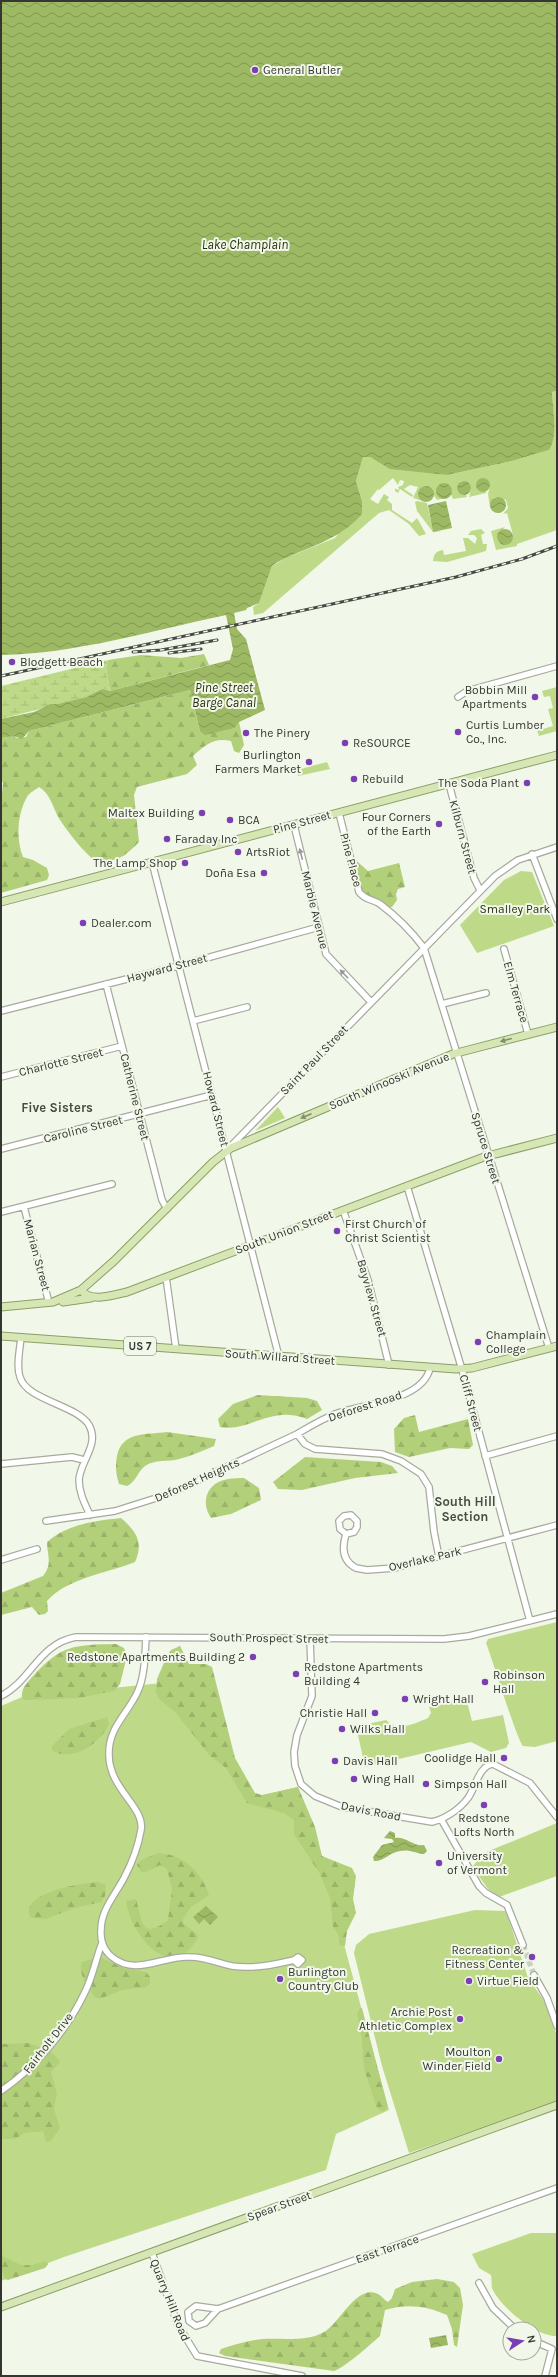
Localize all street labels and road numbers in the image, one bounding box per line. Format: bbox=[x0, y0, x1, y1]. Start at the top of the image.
street label: Kilburn Street bbox=[446, 798, 480, 876]
street label: Pine Street bbox=[271, 807, 333, 836]
street label: Pine Place bbox=[337, 831, 365, 889]
street label: Marble Avenue bbox=[299, 869, 331, 951]
street label: Hayward Street bbox=[125, 950, 209, 985]
street label: Elm Terrace bbox=[501, 960, 531, 1024]
street label: Saint Paul Street bbox=[277, 1022, 351, 1098]
street label: Charlotte Street bbox=[17, 1045, 105, 1079]
street label: South Winooski Avenue bbox=[327, 1049, 451, 1113]
street label: Catherine Street bbox=[117, 1052, 153, 1142]
street label: Howard Street bbox=[200, 1070, 232, 1149]
street label: Spruce Street bbox=[468, 1111, 504, 1186]
street label: Caroline Street bbox=[42, 1112, 124, 1146]
street label: South Union Street bbox=[233, 1207, 335, 1257]
street label: Marian Street bbox=[21, 1217, 54, 1293]
street label: Bayview Street bbox=[354, 1258, 390, 1339]
road number: US 7 bbox=[124, 1337, 156, 1355]
street label: South Willard Street bbox=[224, 1346, 336, 1368]
street label: Cliff Street bbox=[457, 1373, 485, 1433]
street label: Deforest Road bbox=[326, 1388, 404, 1424]
street label: Deforest Heights bbox=[152, 1455, 242, 1505]
street label: Overlake Park bbox=[387, 1544, 463, 1574]
street label: South Prospect Street bbox=[209, 1630, 329, 1646]
street label: Davis Road bbox=[340, 1798, 402, 1824]
street label: Fairholt Drive bbox=[20, 2010, 76, 2076]
street label: Spear Street bbox=[245, 2188, 313, 2224]
street label: East Terrace bbox=[354, 2232, 420, 2266]
street label: Quarry Hill Road bbox=[147, 2257, 193, 2343]

